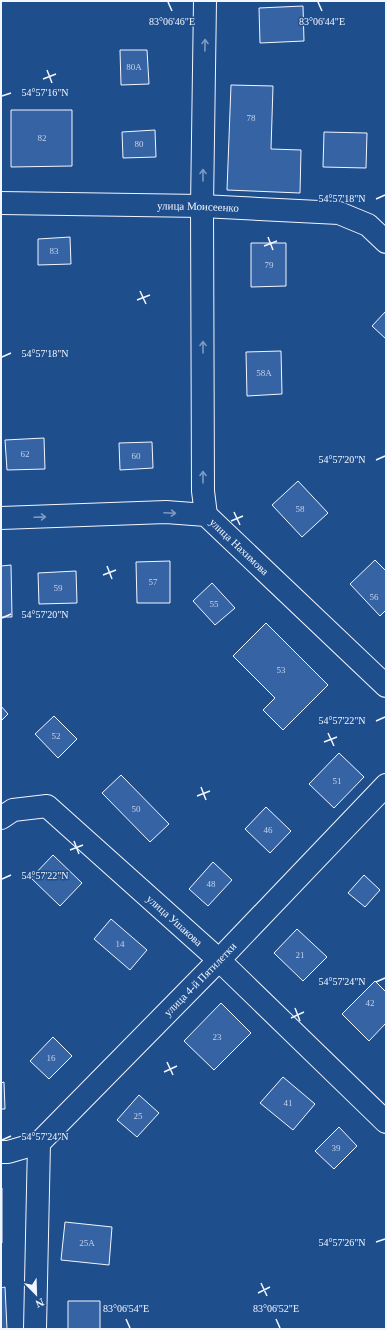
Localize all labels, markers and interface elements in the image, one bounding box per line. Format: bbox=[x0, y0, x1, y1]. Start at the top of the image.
text: 83°06'46"E bbox=[149, 16, 195, 27]
text: 83°06'44"E bbox=[299, 16, 345, 27]
one-way arrow bbox=[201, 39, 208, 52]
house number: 80А bbox=[126, 62, 142, 72]
text: 54°57'16"N bbox=[21, 87, 69, 98]
house number: 78 bbox=[247, 113, 256, 123]
house number: 82 bbox=[38, 133, 47, 143]
house number: 80 bbox=[135, 139, 144, 149]
one-way arrow bbox=[199, 169, 207, 182]
text: 54°57'18"N bbox=[318, 193, 366, 204]
street label: улица Моисеенко bbox=[157, 199, 240, 214]
house number: 83 bbox=[50, 246, 59, 256]
house number: 79 bbox=[265, 260, 274, 270]
one-way arrow bbox=[199, 341, 207, 354]
text: 54°57'18"N bbox=[21, 348, 69, 359]
house number: 58А bbox=[256, 368, 272, 378]
house number: 62 bbox=[21, 449, 30, 459]
house number: 60 bbox=[132, 451, 141, 461]
text: 54°57'20"N bbox=[318, 454, 366, 465]
one-way arrow bbox=[199, 471, 207, 484]
house number: 58 bbox=[296, 504, 305, 514]
one-way arrow bbox=[163, 509, 176, 516]
one-way arrow bbox=[33, 513, 46, 520]
street label: улица Нахимова bbox=[207, 516, 271, 577]
house number: 57 bbox=[149, 577, 158, 587]
house number: 59 bbox=[54, 583, 63, 593]
house number: 56 bbox=[370, 592, 379, 602]
house number: 55 bbox=[210, 599, 219, 609]
text: 54°57'20"N bbox=[21, 609, 69, 620]
house number: 53 bbox=[277, 665, 286, 675]
text: 54°57'22"N bbox=[318, 715, 366, 726]
house number: 52 bbox=[52, 731, 61, 741]
house number: 51 bbox=[333, 776, 342, 786]
house number: 50 bbox=[132, 804, 141, 814]
house number: 46 bbox=[264, 825, 273, 835]
text: 54°57'22"N bbox=[21, 870, 69, 881]
house number: 48 bbox=[207, 879, 216, 889]
street label: улица Ушакова bbox=[144, 892, 205, 948]
house number: 14 bbox=[116, 939, 125, 949]
street label: улица 4-й Пятилетки bbox=[161, 940, 239, 1018]
house number: 21 bbox=[296, 950, 305, 960]
text: 54°57'24"N bbox=[318, 976, 366, 987]
house number: 42 bbox=[366, 998, 375, 1008]
house number: 23 bbox=[213, 1032, 222, 1042]
house number: 16 bbox=[47, 1053, 56, 1063]
house number: 41 bbox=[284, 1098, 293, 1108]
house number: 25 bbox=[134, 1111, 143, 1121]
text: 54°57'24"N bbox=[21, 1131, 69, 1142]
house number: 39 bbox=[332, 1143, 341, 1153]
text: 54°57'26"N bbox=[318, 1237, 366, 1248]
house number: 25А bbox=[79, 1238, 95, 1248]
north arrow bbox=[16, 1274, 56, 1314]
text: N bbox=[34, 1296, 46, 1310]
text: 83°06'54"E bbox=[103, 1303, 149, 1314]
text: 83°06'52"E bbox=[253, 1303, 299, 1314]

